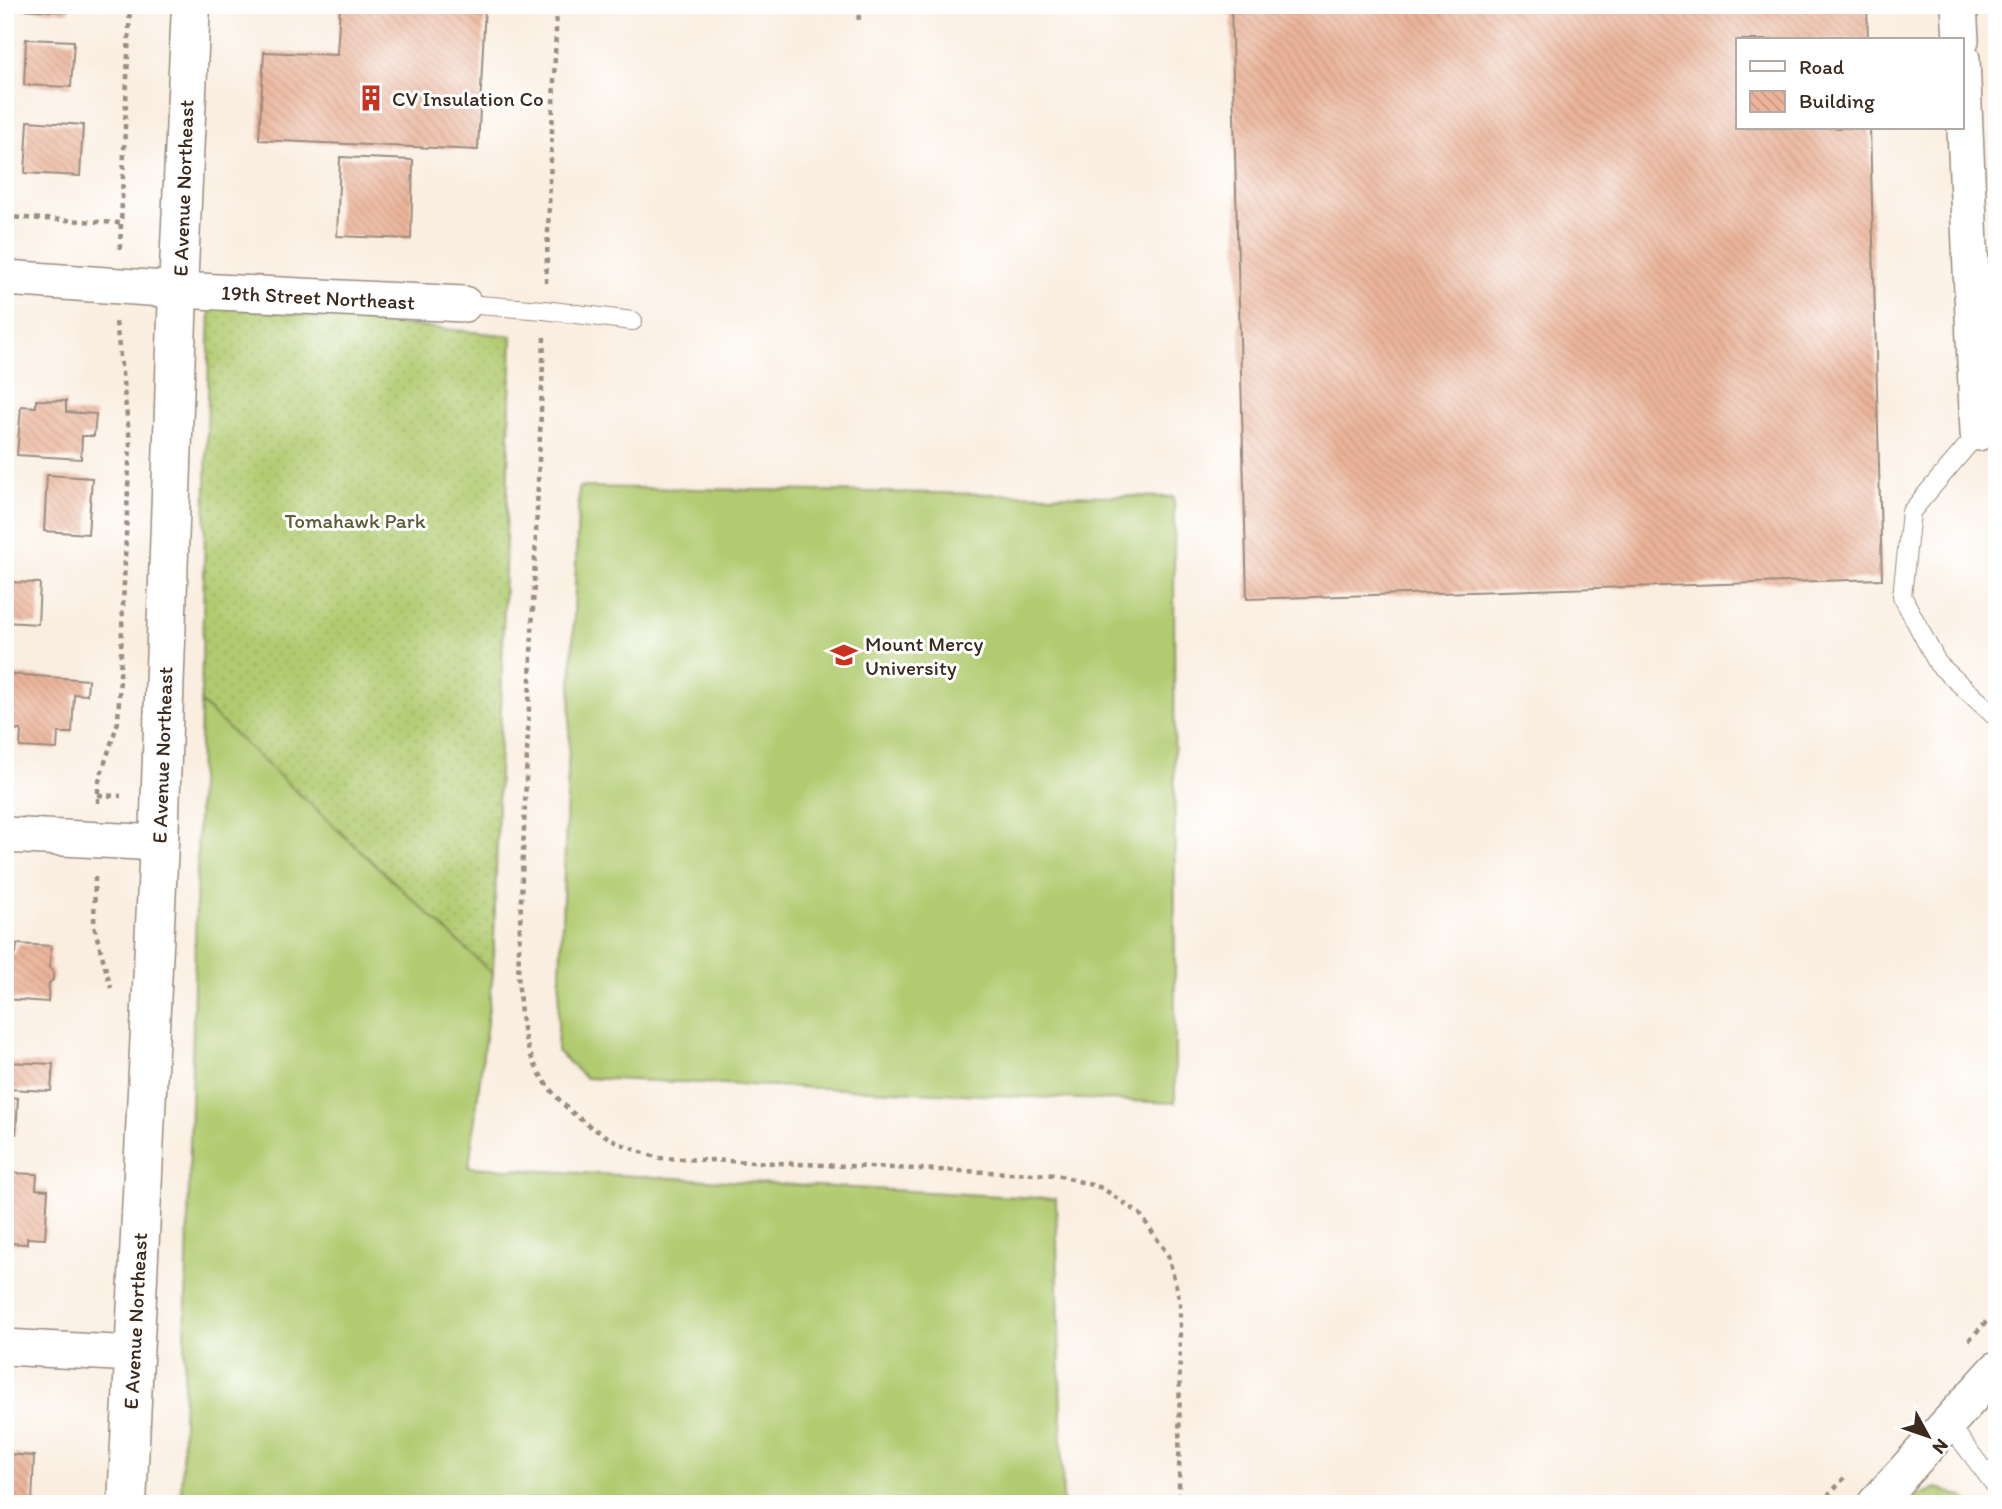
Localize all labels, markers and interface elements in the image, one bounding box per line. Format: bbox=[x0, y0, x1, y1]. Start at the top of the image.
legend bbox=[1736, 38, 1964, 130]
text: Road bbox=[1799, 54, 1845, 79]
building icon: CV Insulation Co bbox=[356, 83, 386, 113]
place label: CV Insulation Co bbox=[392, 86, 544, 111]
text: Building bbox=[1799, 88, 1875, 113]
street label: E Avenue Northeast bbox=[167, 99, 199, 277]
street label: 19th Street Northeast bbox=[220, 279, 416, 315]
park label: Tomahawk Park bbox=[285, 508, 426, 533]
place label: Mount Mercy University bbox=[865, 631, 983, 680]
school or university icon: Mount Mercy University bbox=[829, 640, 859, 670]
street label: E Avenue Northeast bbox=[146, 666, 178, 844]
street label: E Avenue Northeast bbox=[118, 1232, 152, 1410]
north arrow bbox=[1894, 1400, 1964, 1470]
text: N bbox=[1928, 1434, 1954, 1459]

